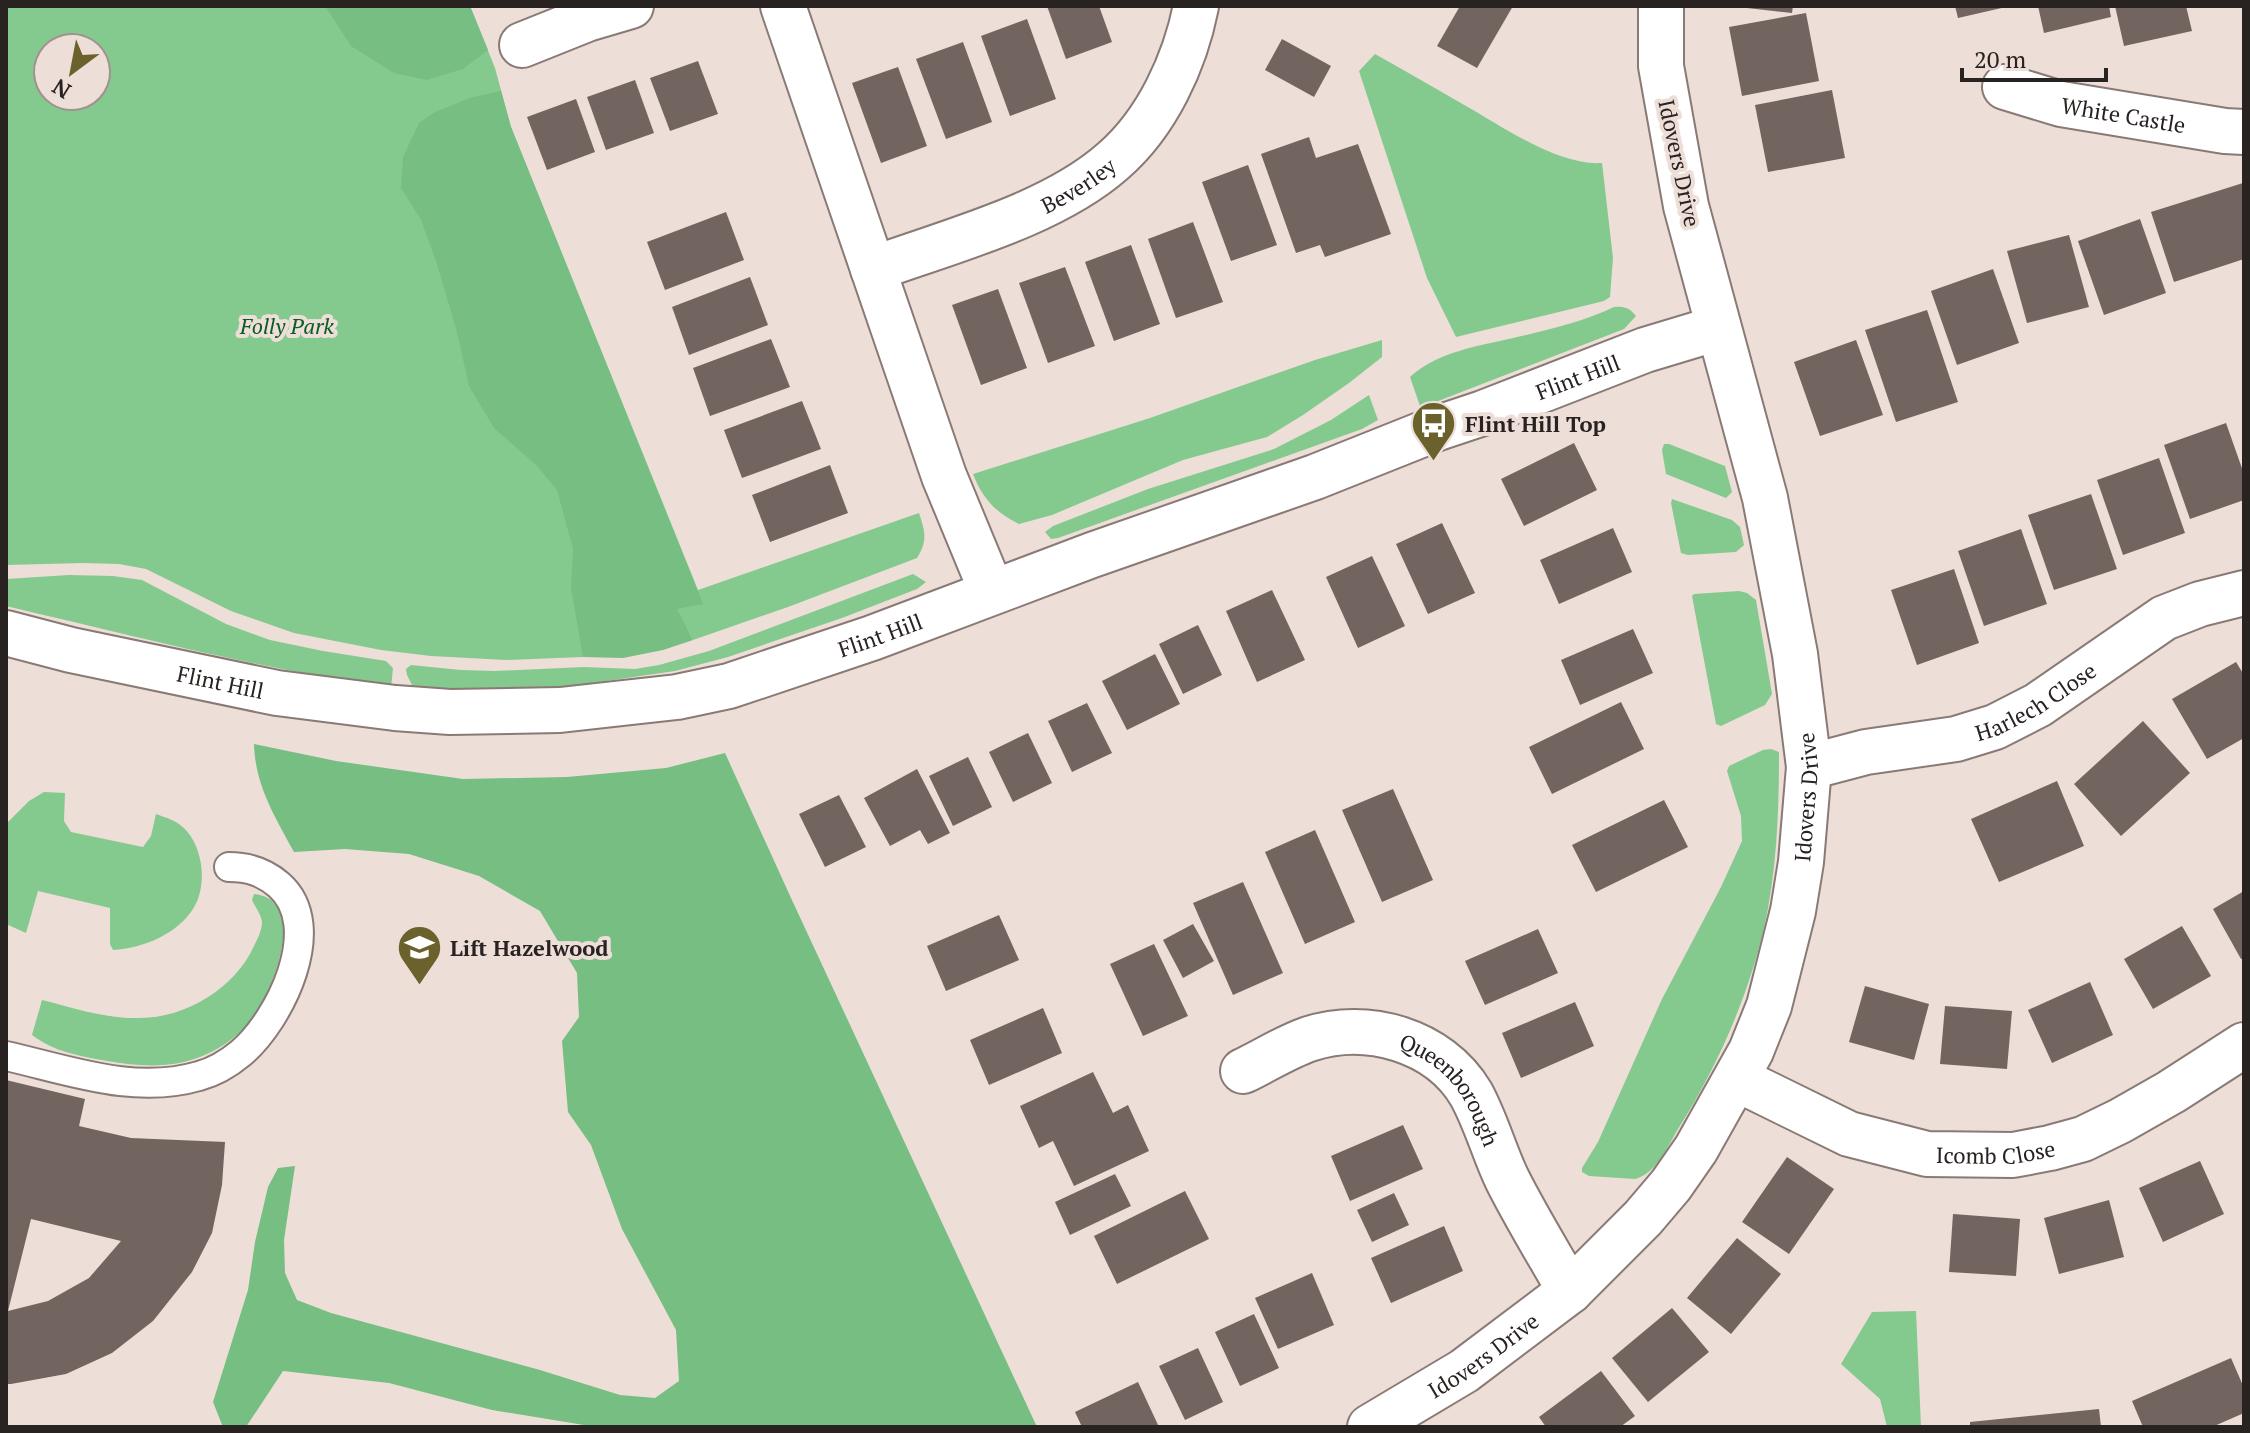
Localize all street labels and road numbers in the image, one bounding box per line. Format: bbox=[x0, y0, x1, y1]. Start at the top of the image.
street label: White Castle bbox=[2059, 90, 2188, 139]
street label: Idovers Drive bbox=[1652, 97, 1708, 229]
street label: Beverley bbox=[1036, 150, 1122, 219]
street label: Flint Hill bbox=[1531, 347, 1624, 406]
street label: Flint Hill bbox=[834, 606, 926, 663]
street label: Harlech Close bbox=[1971, 655, 2101, 747]
street label: Flint Hill bbox=[175, 658, 266, 704]
street label: Idovers Drive bbox=[1787, 731, 1824, 863]
street label: Queenborough bbox=[1396, 1026, 1507, 1150]
street label: Icomb Close bbox=[1936, 1133, 2058, 1170]
street label: Idovers Drive bbox=[1422, 1306, 1544, 1404]

